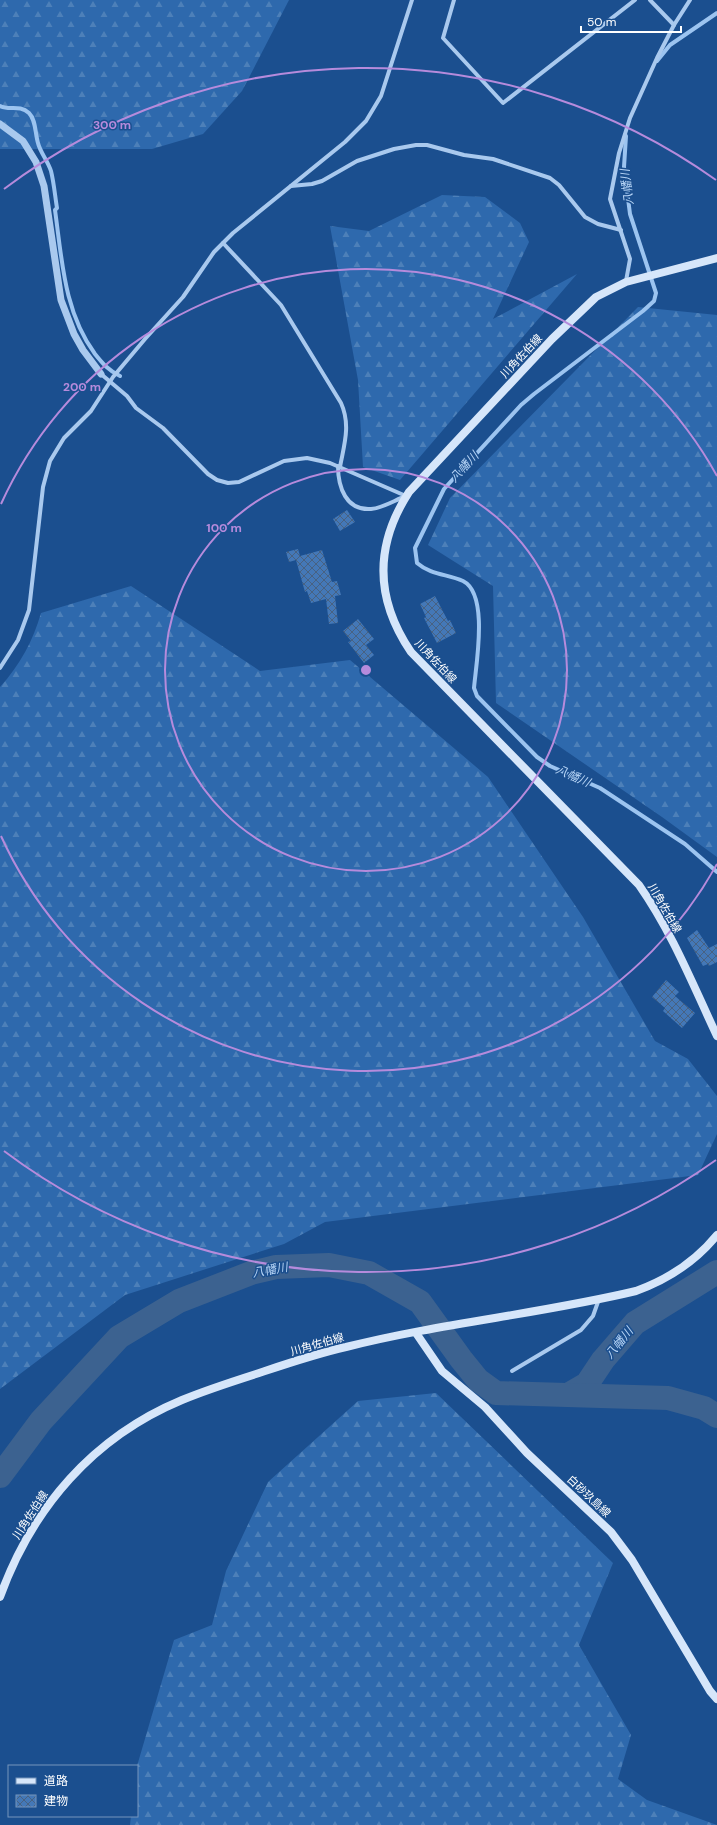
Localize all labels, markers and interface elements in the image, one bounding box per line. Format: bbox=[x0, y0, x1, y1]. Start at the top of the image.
scale bar bbox=[581, 8, 681, 34]
text: 50 m bbox=[587, 14, 616, 30]
text: 300 m bbox=[93, 117, 131, 133]
water label: 八幡川 bbox=[617, 166, 637, 206]
street label: 川角佐伯線 bbox=[497, 331, 545, 381]
text: 200 m bbox=[63, 379, 101, 395]
water label: 八幡川 bbox=[446, 447, 483, 486]
text: 100 m bbox=[206, 520, 242, 536]
street label: 川角佐伯線 bbox=[412, 636, 460, 686]
centre of rings bbox=[359, 663, 373, 677]
water label: 八幡川 bbox=[553, 761, 595, 791]
street label: 川角佐伯線 bbox=[645, 881, 685, 935]
water label: 八幡川 bbox=[251, 1259, 291, 1281]
water label: 八幡川 bbox=[601, 1322, 638, 1362]
street label: 川角佐伯線 bbox=[289, 1330, 345, 1358]
street label: 白砂玖島線 bbox=[564, 1472, 614, 1520]
street label: 川角佐伯線 bbox=[9, 1488, 51, 1542]
legend bbox=[8, 1765, 138, 1817]
text: 道路 bbox=[44, 1773, 68, 1789]
text: 建物 bbox=[44, 1793, 68, 1809]

